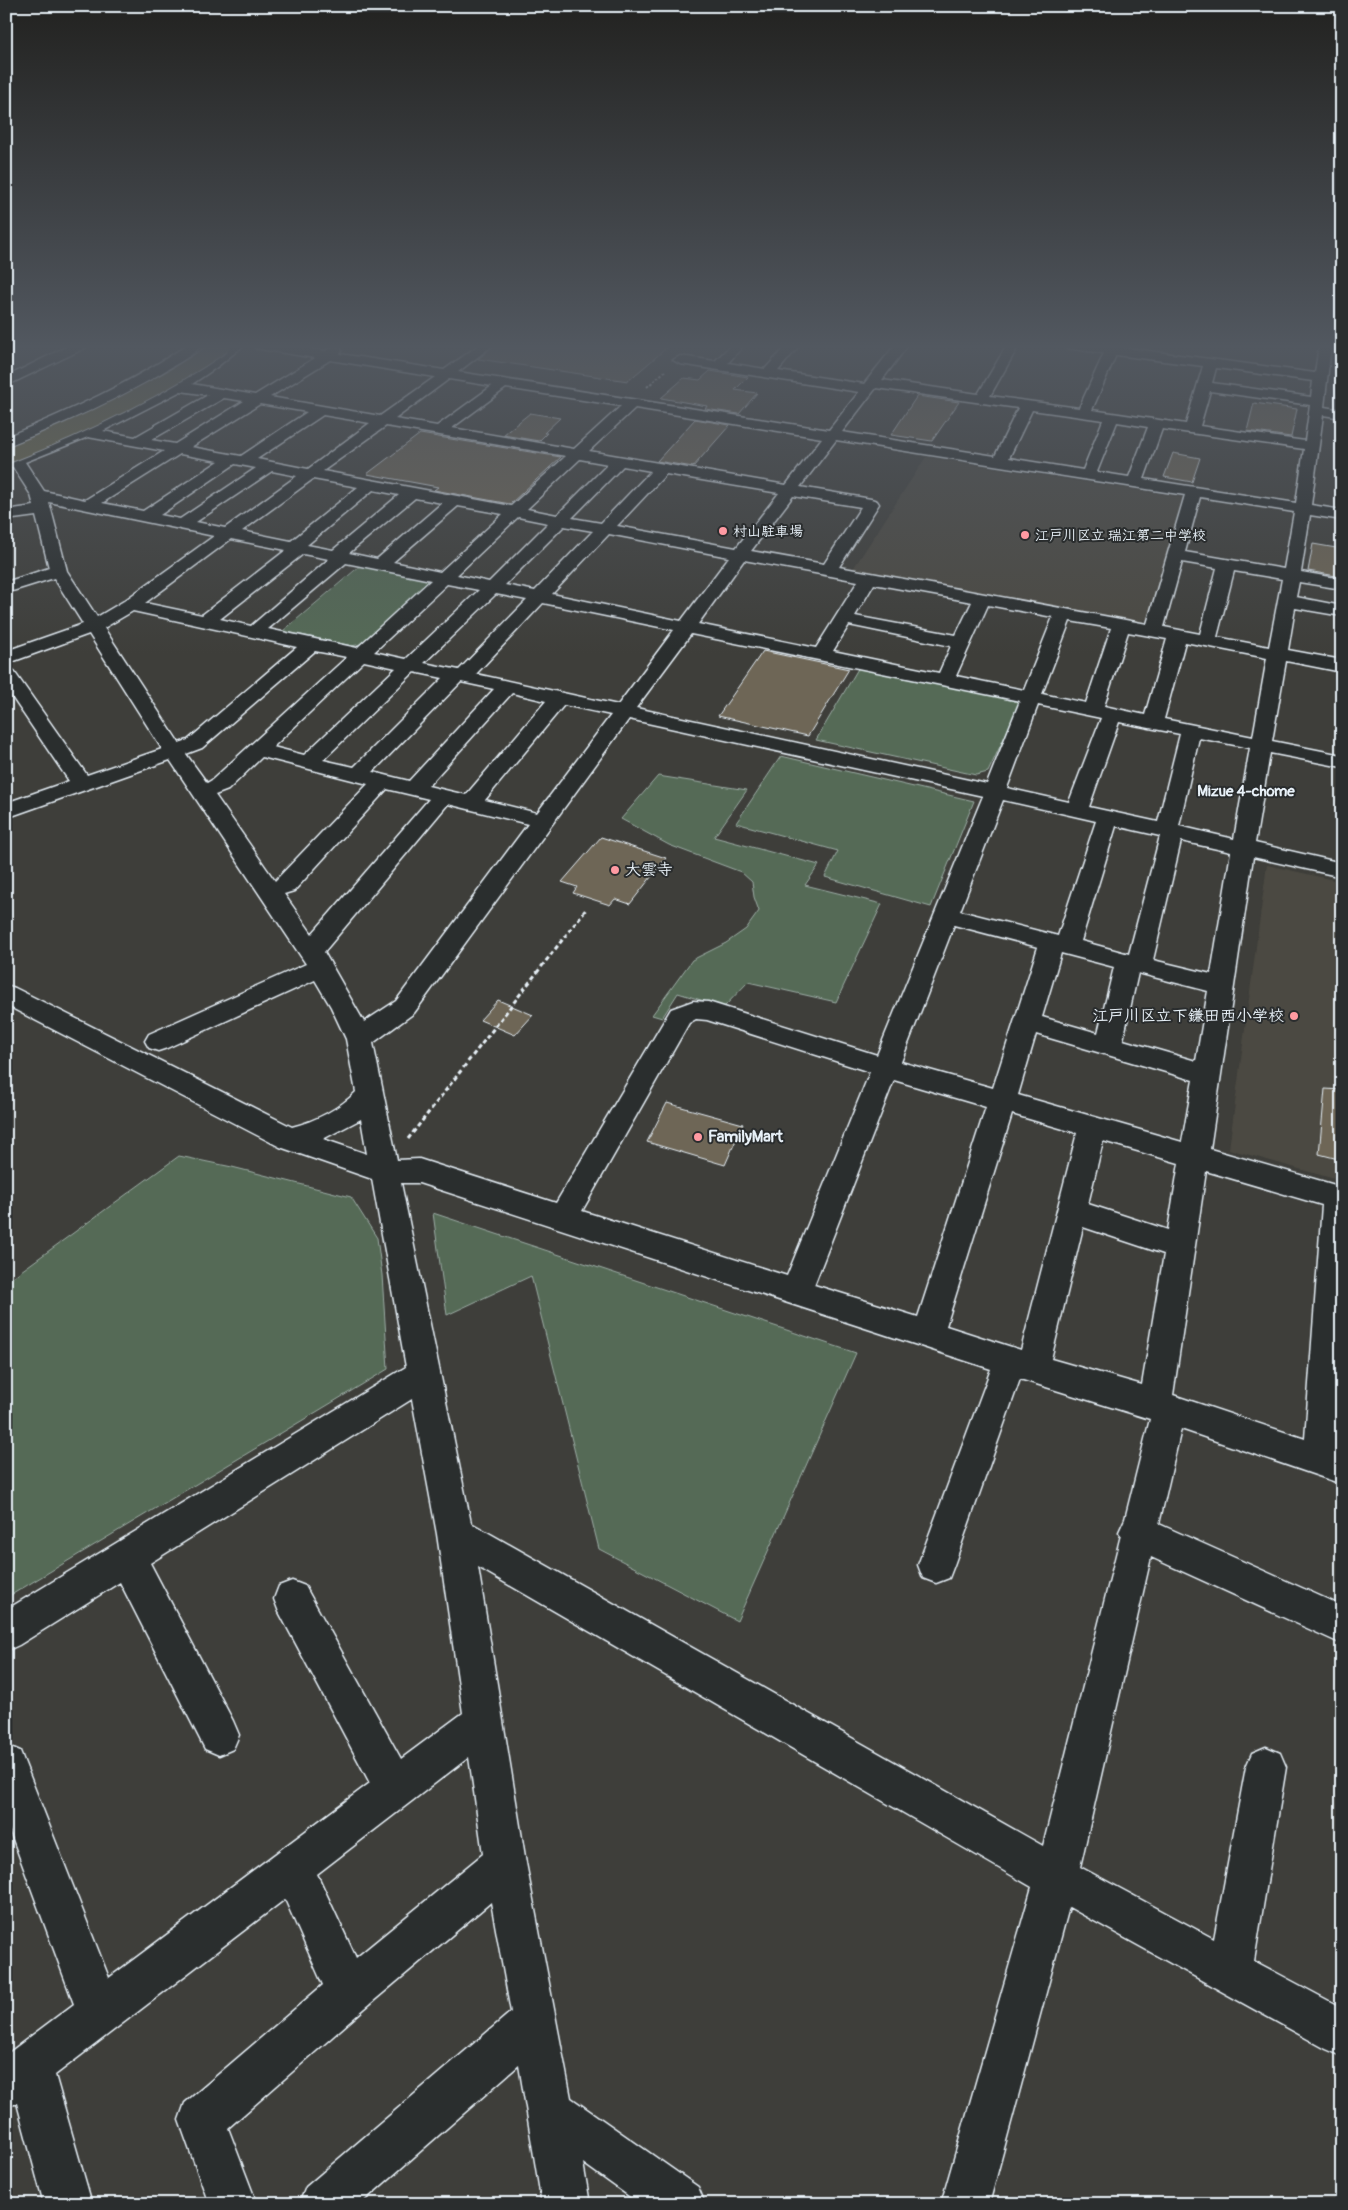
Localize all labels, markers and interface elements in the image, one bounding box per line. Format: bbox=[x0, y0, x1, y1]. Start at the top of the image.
place label: 村山駐車場 bbox=[733, 523, 803, 540]
marker: 村山駐車場 bbox=[717, 525, 729, 537]
place label: 江戸川区立 瑞江第二中学校 bbox=[1035, 527, 1206, 544]
marker: 江戸川区立 瑞江第二中学校 bbox=[1019, 529, 1031, 541]
district label: Mizue 4-chome bbox=[1197, 782, 1295, 801]
place label: 大雲寺 bbox=[625, 860, 673, 880]
marker: 大雲寺 bbox=[609, 864, 621, 876]
place label: 江戸川区立下鎌田西小学校 bbox=[1092, 1006, 1284, 1026]
marker: 江戸川区立下鎌田西小学校 bbox=[1288, 1010, 1300, 1022]
place label: FamilyMart bbox=[708, 1127, 783, 1147]
marker: FamilyMart bbox=[692, 1131, 704, 1143]

